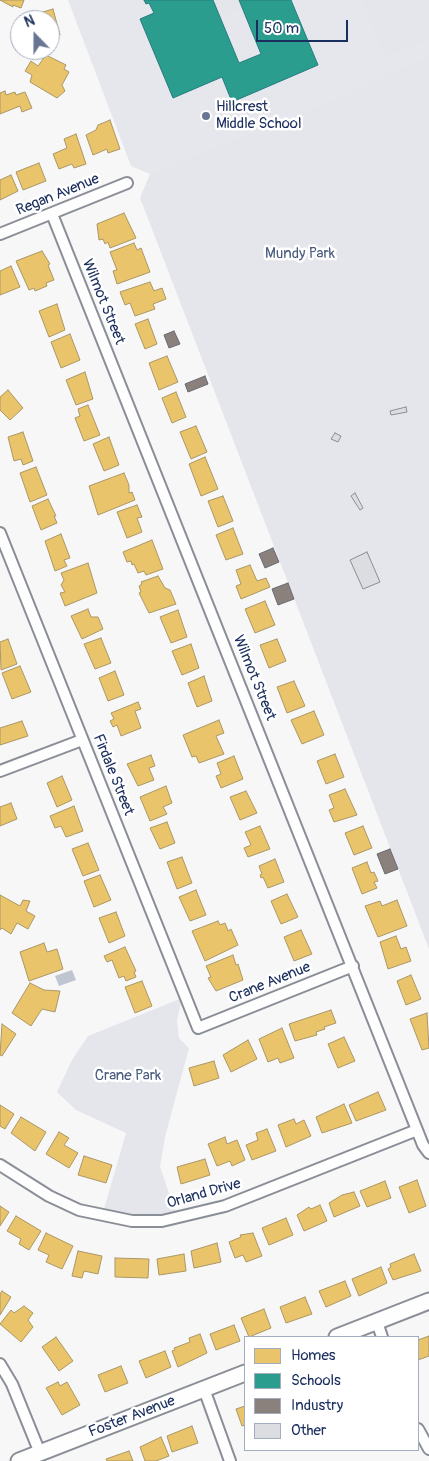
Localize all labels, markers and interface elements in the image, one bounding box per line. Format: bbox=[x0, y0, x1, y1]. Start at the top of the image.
north arrow bbox=[10, 10, 60, 60]
scale bar bbox=[259, 10, 352, 42]
text: N bbox=[22, 12, 37, 31]
text: 50 m bbox=[264, 19, 299, 38]
place label: Hillcrest Middle School bbox=[216, 98, 301, 133]
marker: Hillcrest Middle School bbox=[200, 110, 212, 122]
street label: Regan Avenue bbox=[14, 170, 102, 220]
park label: Mundy Park bbox=[265, 245, 335, 263]
street label: Wilmot Street bbox=[78, 257, 128, 347]
street label: Wilmot Street bbox=[229, 633, 279, 723]
street label: Firdale Street bbox=[89, 732, 137, 818]
street label: Crane Avenue bbox=[227, 958, 313, 1008]
park label: Crane Park bbox=[95, 1067, 161, 1085]
street label: Orland Drive bbox=[165, 1175, 243, 1213]
legend bbox=[244, 1336, 419, 1451]
text: Homes bbox=[291, 1346, 336, 1365]
text: Schools bbox=[291, 1371, 341, 1390]
street label: Foster Avenue bbox=[86, 1392, 178, 1442]
text: Industry bbox=[291, 1396, 343, 1415]
text: Other bbox=[291, 1421, 326, 1440]

